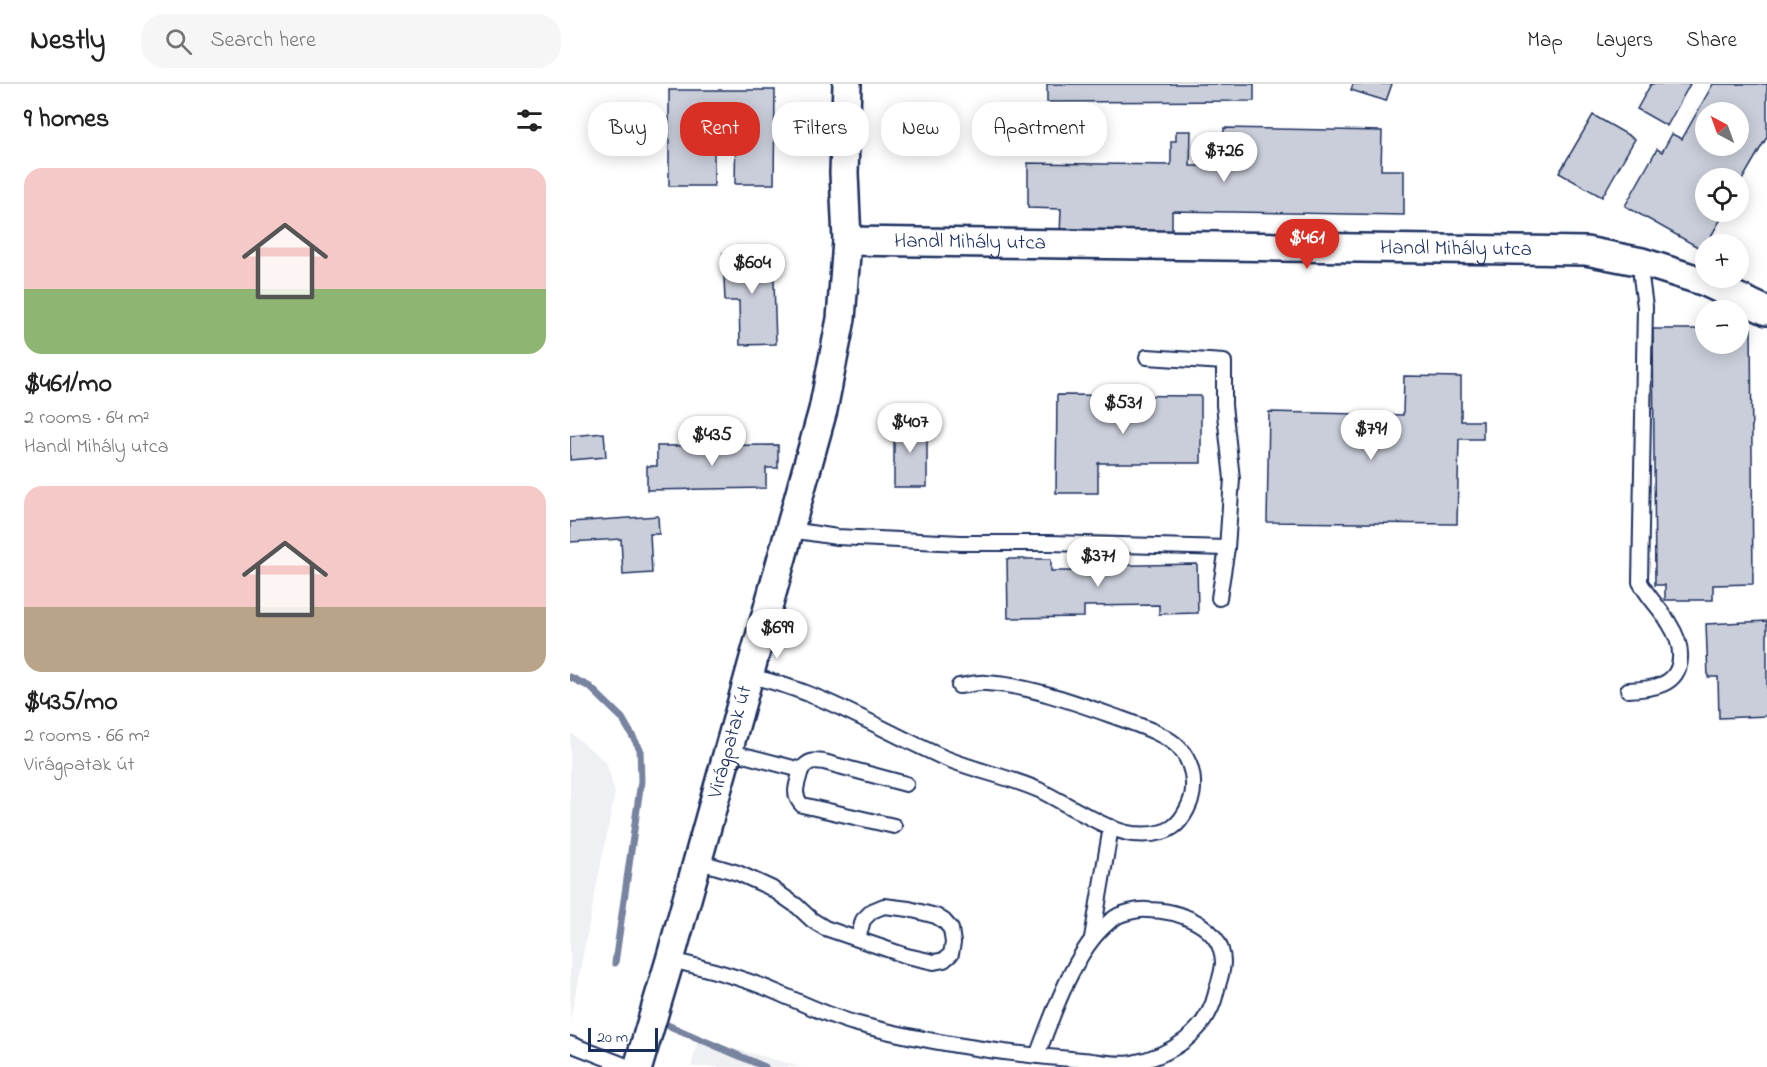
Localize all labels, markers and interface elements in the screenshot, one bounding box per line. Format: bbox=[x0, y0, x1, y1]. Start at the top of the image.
search box bbox=[141, 14, 561, 68]
text: Nestly bbox=[30, 21, 105, 62]
icon: search bbox=[162, 25, 195, 58]
text: Search here bbox=[210, 25, 316, 57]
text: Map bbox=[1527, 26, 1563, 56]
text: Layers bbox=[1596, 26, 1653, 56]
text: Share bbox=[1686, 26, 1737, 56]
text: 9 homes bbox=[24, 101, 109, 139]
chip: Buy bbox=[588, 102, 668, 156]
chip: Rent bbox=[680, 102, 760, 156]
chip: Filters bbox=[772, 102, 869, 156]
chip: New bbox=[881, 102, 960, 156]
chip: Apartment bbox=[972, 102, 1107, 156]
north arrow bbox=[1695, 102, 1749, 156]
map controls bbox=[1695, 102, 1749, 354]
icon: filters bbox=[513, 104, 546, 137]
pin: $726 bbox=[1188, 132, 1260, 183]
text: $726 bbox=[1204, 137, 1244, 166]
button: locate bbox=[1695, 168, 1749, 222]
icon: home bbox=[231, 207, 339, 315]
pin: $461 bbox=[1271, 219, 1343, 270]
text: $461 bbox=[1289, 224, 1325, 253]
street label: Handl Mihály utca bbox=[894, 227, 1046, 260]
street label: Handl Mihály utca bbox=[1380, 233, 1532, 267]
button: + bbox=[1695, 234, 1749, 288]
pin: $604 bbox=[716, 244, 788, 295]
text: $604 bbox=[733, 249, 771, 278]
button: − bbox=[1695, 300, 1749, 354]
text: $461/mo bbox=[24, 366, 112, 404]
pin: $531 bbox=[1087, 384, 1159, 435]
text: $531 bbox=[1104, 389, 1142, 418]
pin: $407 bbox=[874, 403, 946, 454]
text: 2 rooms · 64 m² bbox=[24, 404, 149, 433]
text: $407 bbox=[891, 408, 929, 437]
pin: $791 bbox=[1335, 410, 1407, 461]
text: $791 bbox=[1355, 415, 1387, 444]
pin: $435 bbox=[676, 416, 748, 467]
text: $435 bbox=[692, 421, 732, 450]
text: Handl Mihály utca bbox=[24, 433, 169, 462]
icon: home bbox=[231, 525, 339, 633]
pin: $371 bbox=[1062, 537, 1134, 588]
text: $371 bbox=[1081, 542, 1115, 571]
pin: $699 bbox=[741, 609, 813, 660]
text: $699 bbox=[761, 614, 793, 643]
street label: Virágpatak út bbox=[700, 682, 761, 803]
text: $435/mo bbox=[24, 684, 118, 722]
text: 2 rooms · 66 m² bbox=[24, 722, 150, 751]
text: Virágpatak út bbox=[24, 751, 134, 780]
scale bar bbox=[588, 1025, 658, 1052]
text: 20 m bbox=[597, 1026, 628, 1050]

